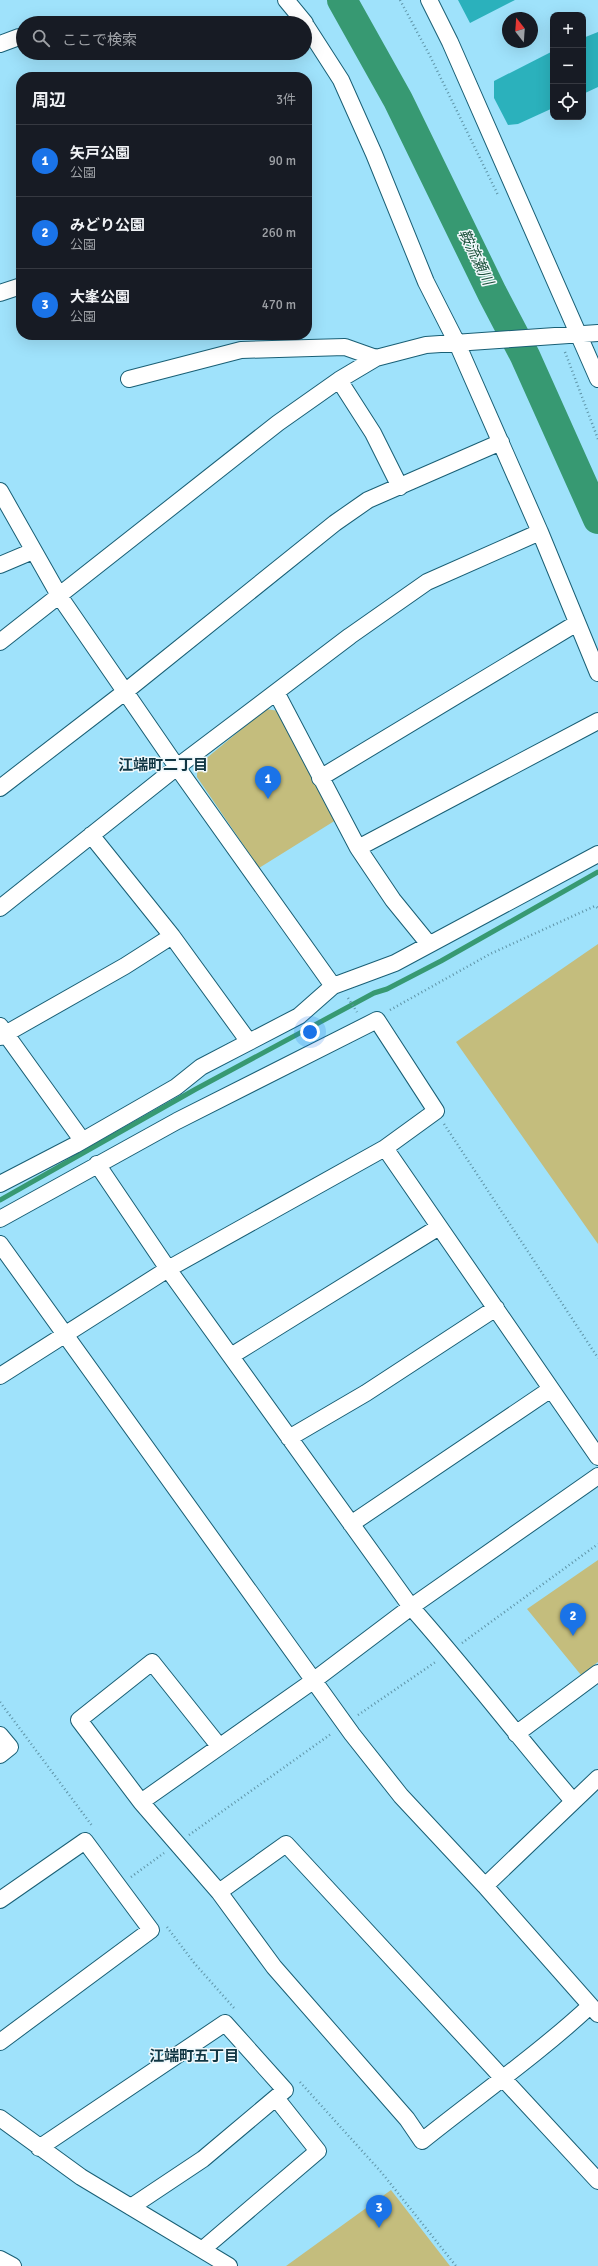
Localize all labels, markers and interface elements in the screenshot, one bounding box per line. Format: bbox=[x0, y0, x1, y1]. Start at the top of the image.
north arrow bbox=[502, 12, 538, 48]
map controls bbox=[550, 12, 586, 120]
button: + bbox=[550, 12, 586, 48]
search box bbox=[16, 16, 312, 60]
icon: search bbox=[30, 27, 52, 49]
text: ここで検索 bbox=[62, 31, 137, 49]
button: − bbox=[550, 48, 586, 84]
button: locate bbox=[550, 84, 586, 120]
text: 周辺 bbox=[32, 90, 66, 111]
text: 3件 bbox=[276, 92, 296, 108]
text: 矢戸公園 bbox=[70, 144, 130, 162]
text: 1 bbox=[41, 153, 49, 169]
text: 90 m bbox=[269, 153, 296, 169]
text: 公園 bbox=[70, 165, 96, 181]
text: みどり公園 bbox=[70, 216, 145, 234]
text: 2 bbox=[41, 225, 49, 241]
text: 260 m bbox=[262, 225, 296, 241]
water label: 鞍流瀬川 bbox=[455, 226, 498, 290]
text: 公園 bbox=[70, 237, 96, 253]
text: 大峯公園 bbox=[70, 288, 130, 306]
text: 3 bbox=[41, 297, 49, 313]
text: 470 m bbox=[262, 297, 296, 313]
text: 公園 bbox=[70, 309, 96, 325]
district label: 江端町二丁目 bbox=[118, 756, 208, 774]
pin: 1 bbox=[255, 766, 281, 799]
your location bbox=[300, 1022, 320, 1042]
pin: 2 bbox=[560, 1603, 586, 1636]
district label: 江端町五丁目 bbox=[149, 2047, 239, 2065]
pin: 3 bbox=[366, 2195, 392, 2228]

